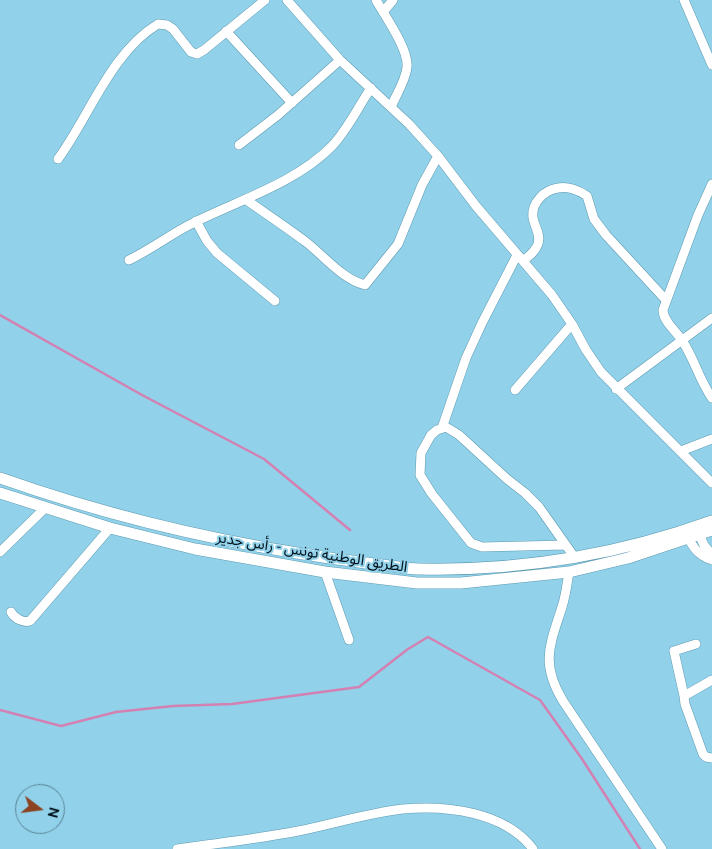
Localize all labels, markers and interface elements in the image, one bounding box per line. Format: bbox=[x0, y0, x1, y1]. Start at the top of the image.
street label: الطريق الوطنية تونس - رأس جدير bbox=[215, 528, 409, 576]
north arrow bbox=[15, 784, 65, 834]
text: N bbox=[44, 805, 63, 820]

